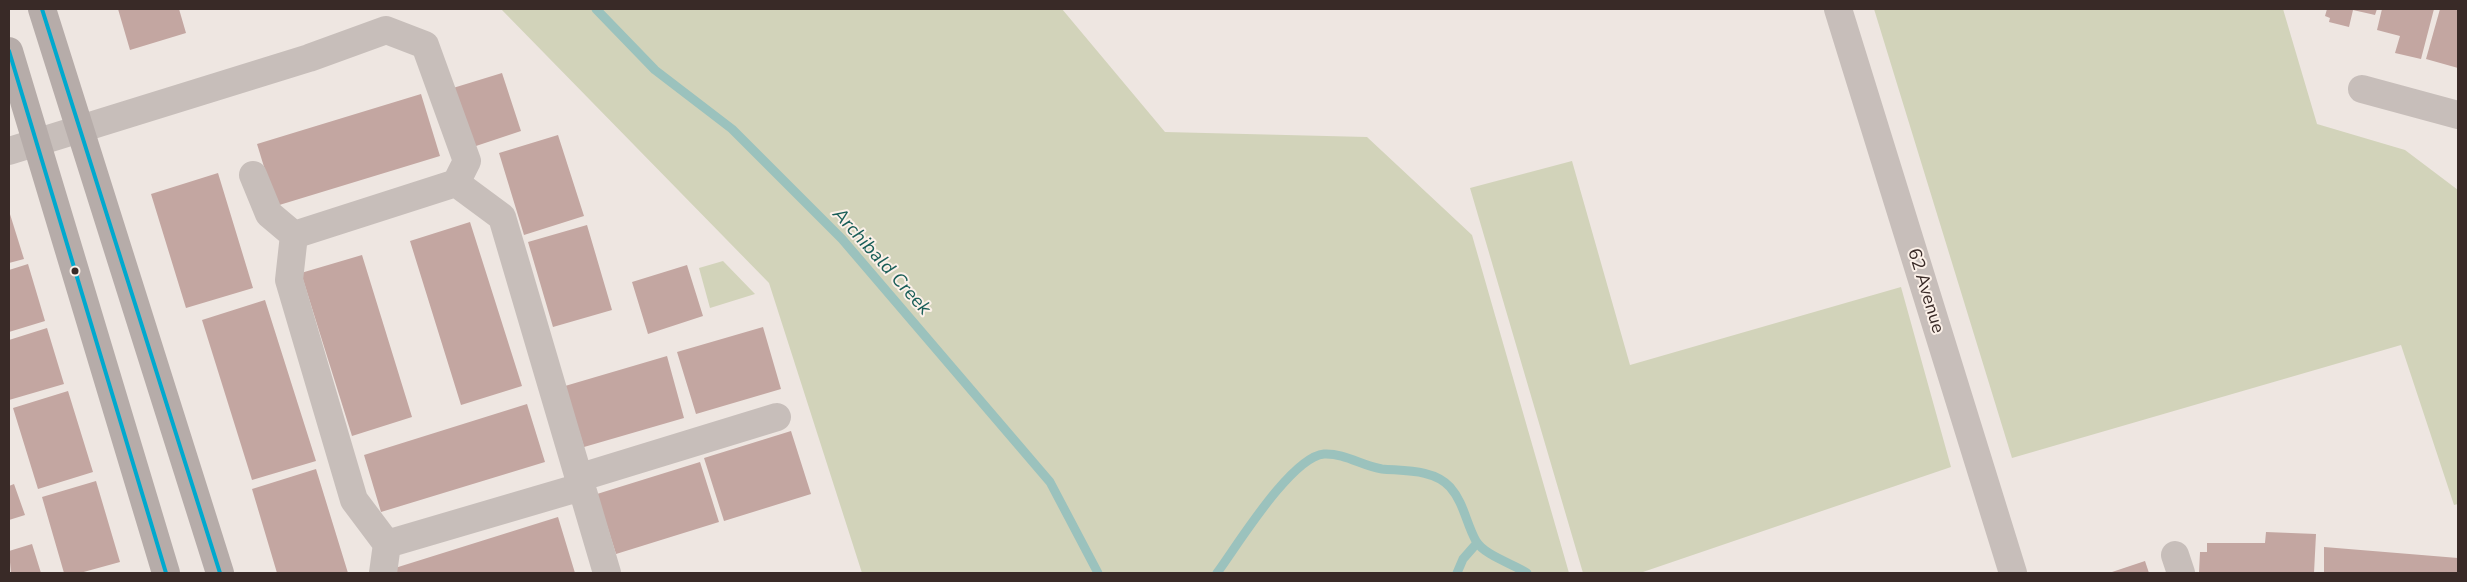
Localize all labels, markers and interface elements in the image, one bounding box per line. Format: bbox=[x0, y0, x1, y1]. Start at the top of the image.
water label: Archibald Creek bbox=[827, 204, 935, 320]
street label: 62 Avenue bbox=[1902, 246, 1948, 336]
unlabelled marker bbox=[70, 266, 80, 276]

